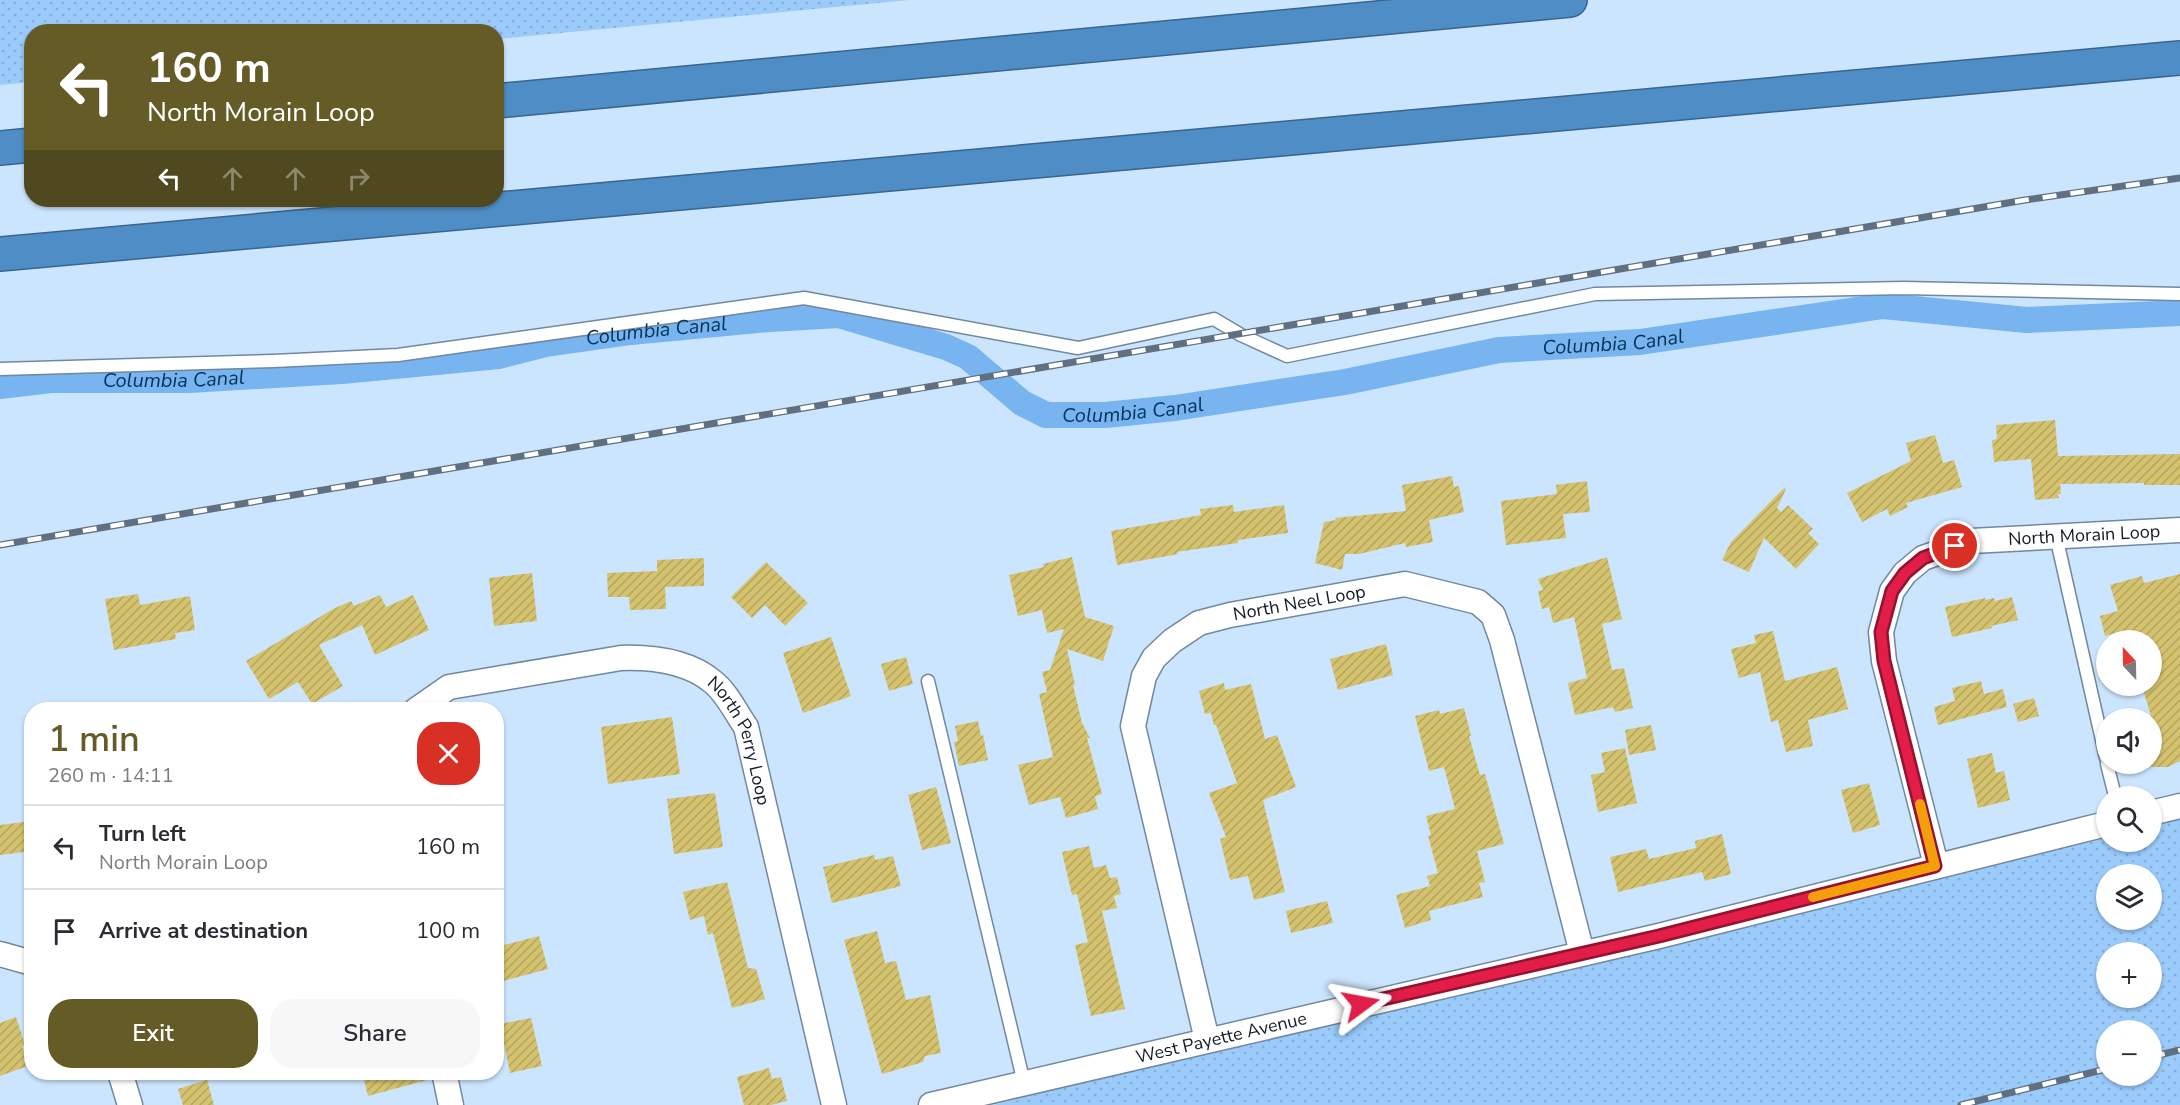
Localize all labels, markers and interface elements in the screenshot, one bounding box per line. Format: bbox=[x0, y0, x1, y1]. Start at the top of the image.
text: 160 m bbox=[147, 40, 271, 97]
icon: left bbox=[48, 48, 126, 126]
text: North Morain Loop bbox=[147, 94, 375, 131]
icon: left bbox=[153, 162, 186, 195]
icon: ahead bbox=[216, 162, 249, 195]
icon: ahead bbox=[279, 162, 312, 195]
icon: right bbox=[342, 162, 375, 195]
water label: Columbia Canal bbox=[584, 310, 728, 352]
water label: Columbia Canal bbox=[1542, 323, 1686, 362]
water label: Columbia Canal bbox=[103, 364, 245, 394]
water label: Columbia Canal bbox=[1062, 391, 1205, 429]
street label: North Morain Loop bbox=[2008, 519, 2161, 551]
pin bbox=[1929, 520, 1980, 571]
icon: arrive bbox=[1938, 529, 1971, 562]
street label: North Neel Loop bbox=[1231, 579, 1367, 626]
north arrow bbox=[2096, 630, 2162, 696]
map controls bbox=[2096, 630, 2162, 1086]
street label: North Perry Loop bbox=[702, 671, 776, 808]
button: sound bbox=[2096, 708, 2162, 774]
text: 1 min bbox=[48, 715, 140, 764]
button: close bbox=[417, 722, 480, 785]
text: 260 m · 14:11 bbox=[48, 762, 174, 789]
button: search bbox=[2096, 786, 2162, 852]
text: Turn left bbox=[99, 819, 186, 849]
icon: left bbox=[48, 831, 81, 864]
text: 160 m bbox=[416, 832, 480, 862]
text: North Morain Loop bbox=[99, 849, 268, 876]
button: layers bbox=[2096, 864, 2162, 930]
icon: arrive bbox=[48, 915, 81, 948]
text: Arrive at destination bbox=[99, 916, 308, 946]
text: 100 m bbox=[416, 916, 480, 946]
button: + bbox=[2096, 942, 2162, 1008]
position arrow bbox=[1329, 972, 1393, 1036]
button: Exit bbox=[48, 999, 258, 1068]
button: Share bbox=[270, 999, 480, 1068]
street label: West Payette Avenue bbox=[1133, 1006, 1309, 1069]
button: − bbox=[2096, 1020, 2162, 1086]

